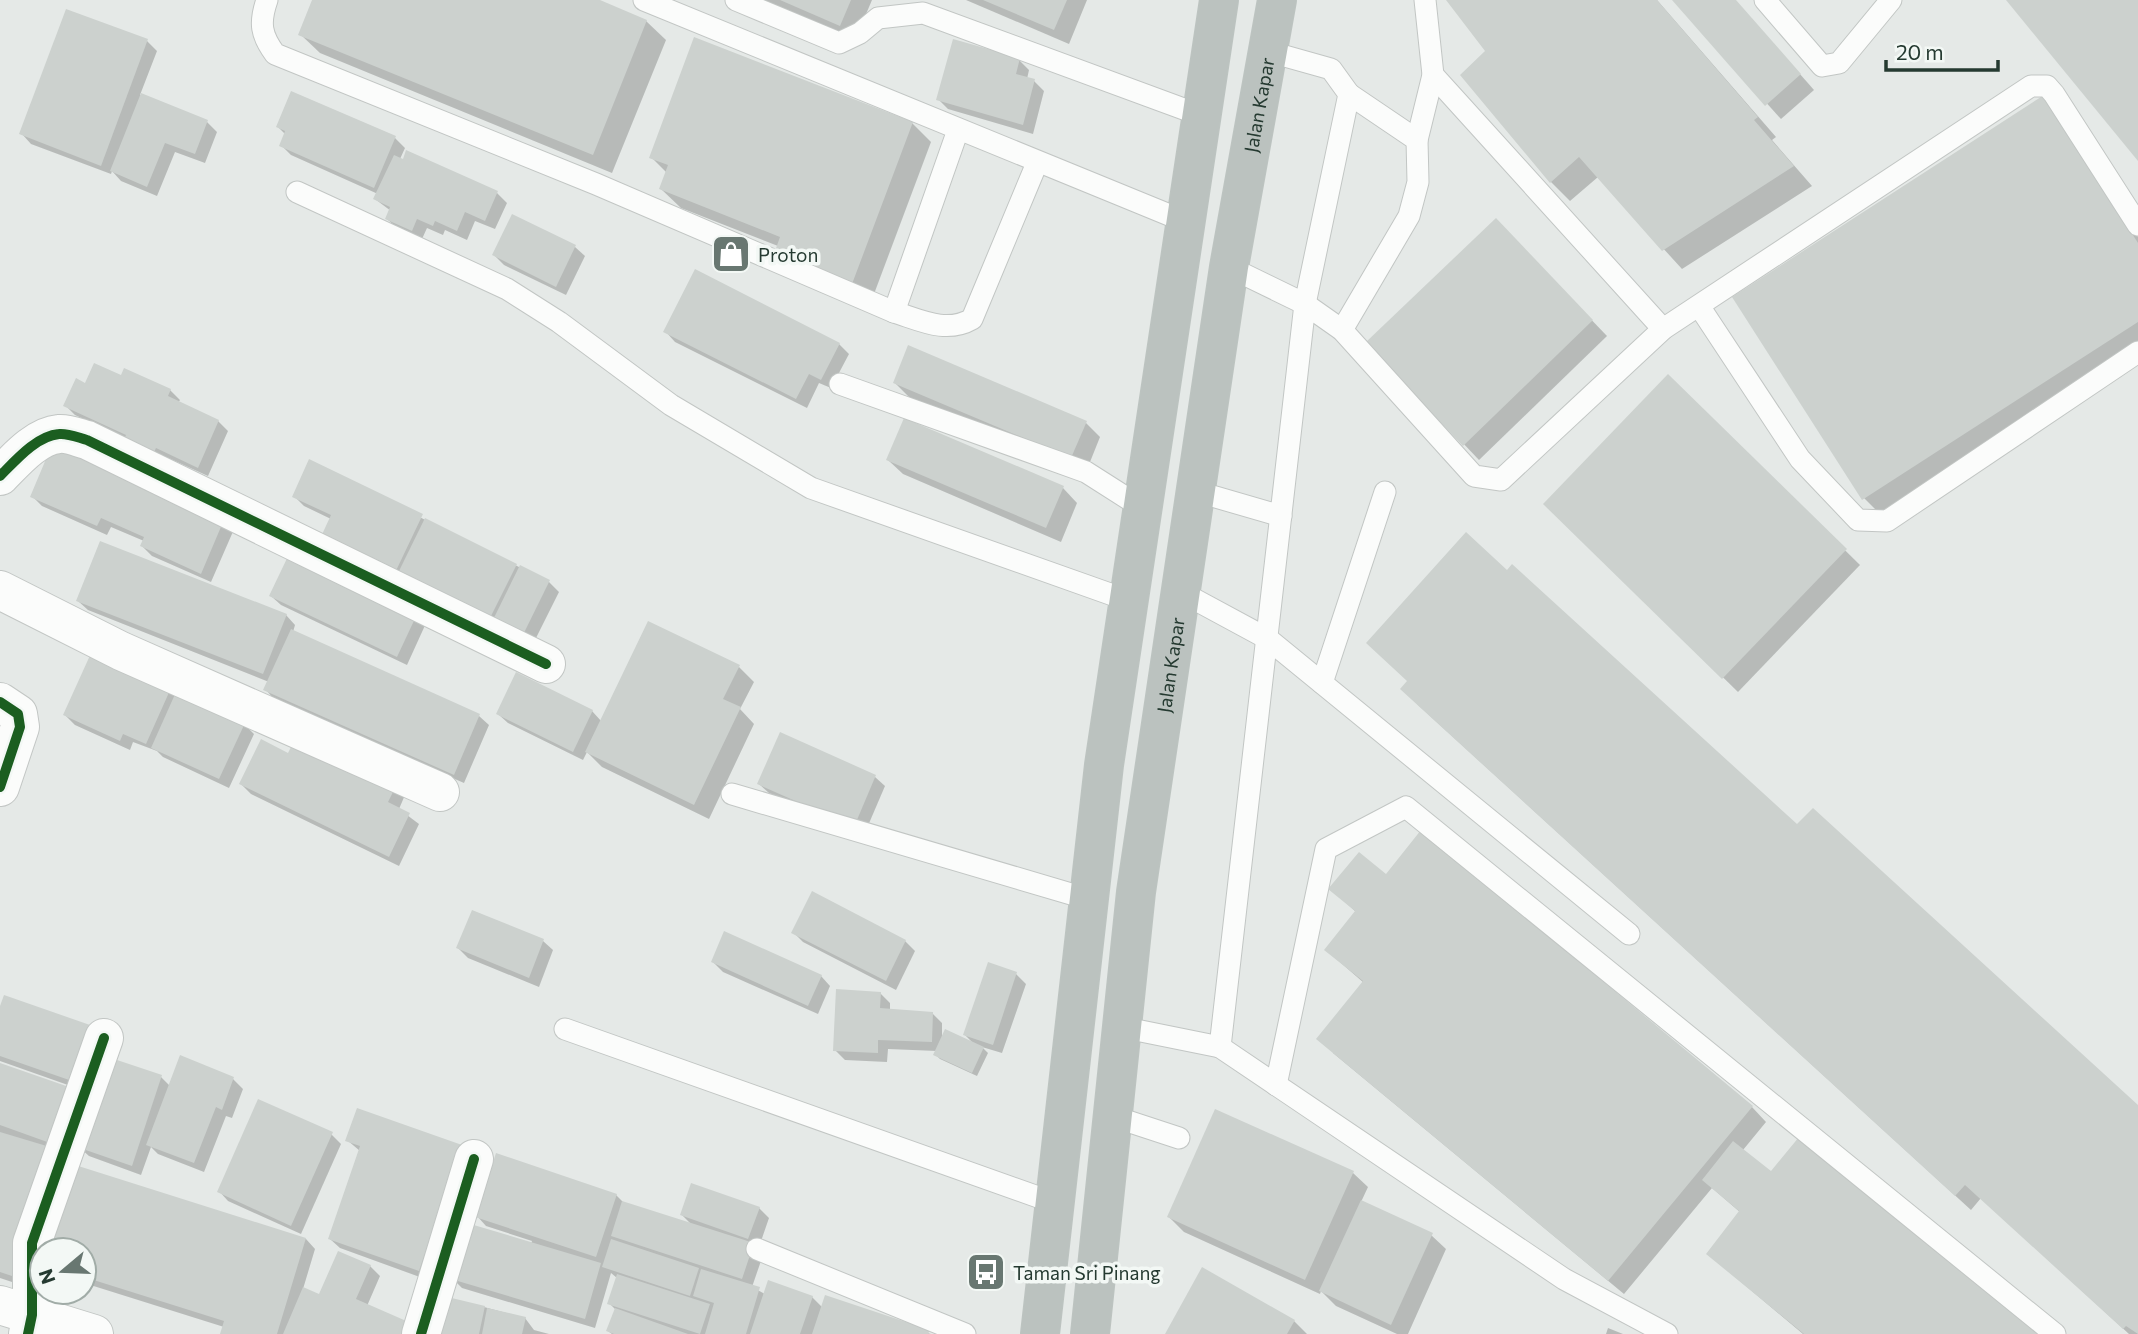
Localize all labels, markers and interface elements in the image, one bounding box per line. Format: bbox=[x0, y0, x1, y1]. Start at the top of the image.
scale bar bbox=[1886, 28, 1998, 72]
text: 20 m bbox=[1896, 39, 1944, 64]
street label: Jalan Kapar bbox=[1238, 55, 1278, 154]
shop icon: Proton bbox=[710, 233, 752, 275]
place label: Proton bbox=[758, 243, 818, 266]
street label: Jalan Kapar bbox=[1151, 615, 1188, 714]
north arrow bbox=[28, 1236, 98, 1306]
bus stop icon: Taman Sri Pinang bbox=[965, 1251, 1007, 1293]
place label: Taman Sri Pinang bbox=[1013, 1261, 1161, 1284]
text: N bbox=[33, 1266, 60, 1287]

